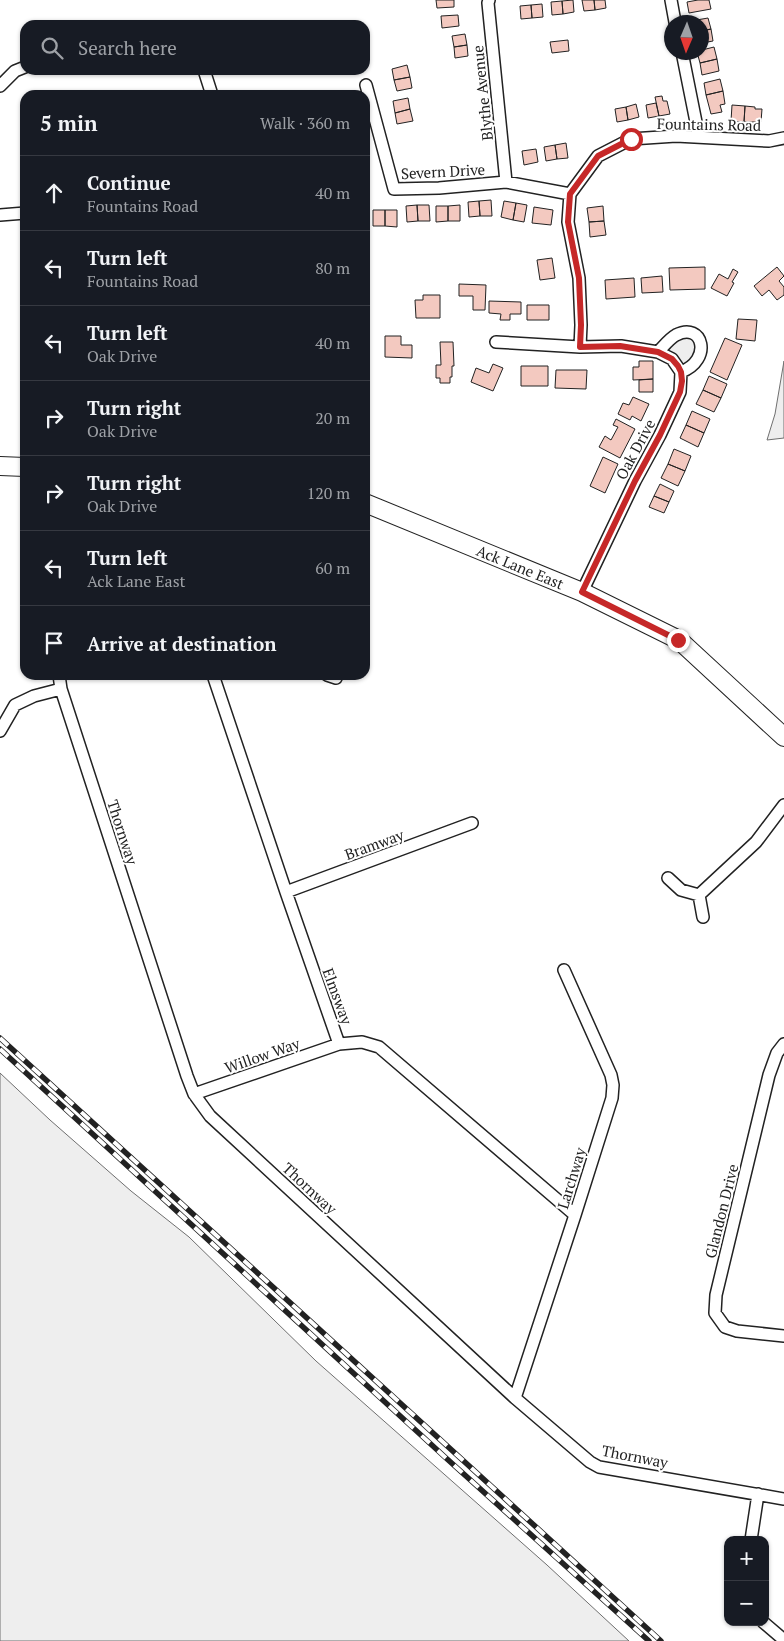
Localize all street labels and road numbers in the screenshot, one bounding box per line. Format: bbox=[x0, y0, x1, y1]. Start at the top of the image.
street label: Blythe Avenue bbox=[467, 44, 497, 142]
street label: Fountains Road bbox=[657, 113, 761, 135]
street label: Severn Drive bbox=[400, 159, 486, 183]
street label: Oak Drive bbox=[611, 415, 659, 483]
street label: Ack Lane East bbox=[474, 540, 567, 594]
street label: Thornway bbox=[103, 797, 143, 867]
street label: Bramway bbox=[342, 824, 407, 864]
street label: Elmsway bbox=[319, 965, 358, 1027]
street label: Willow Way bbox=[222, 1033, 303, 1077]
street label: Larchway bbox=[552, 1144, 590, 1211]
street label: Thornway bbox=[279, 1158, 342, 1218]
street label: Glandon Drive bbox=[700, 1162, 742, 1260]
street label: Thornway bbox=[600, 1440, 670, 1472]

